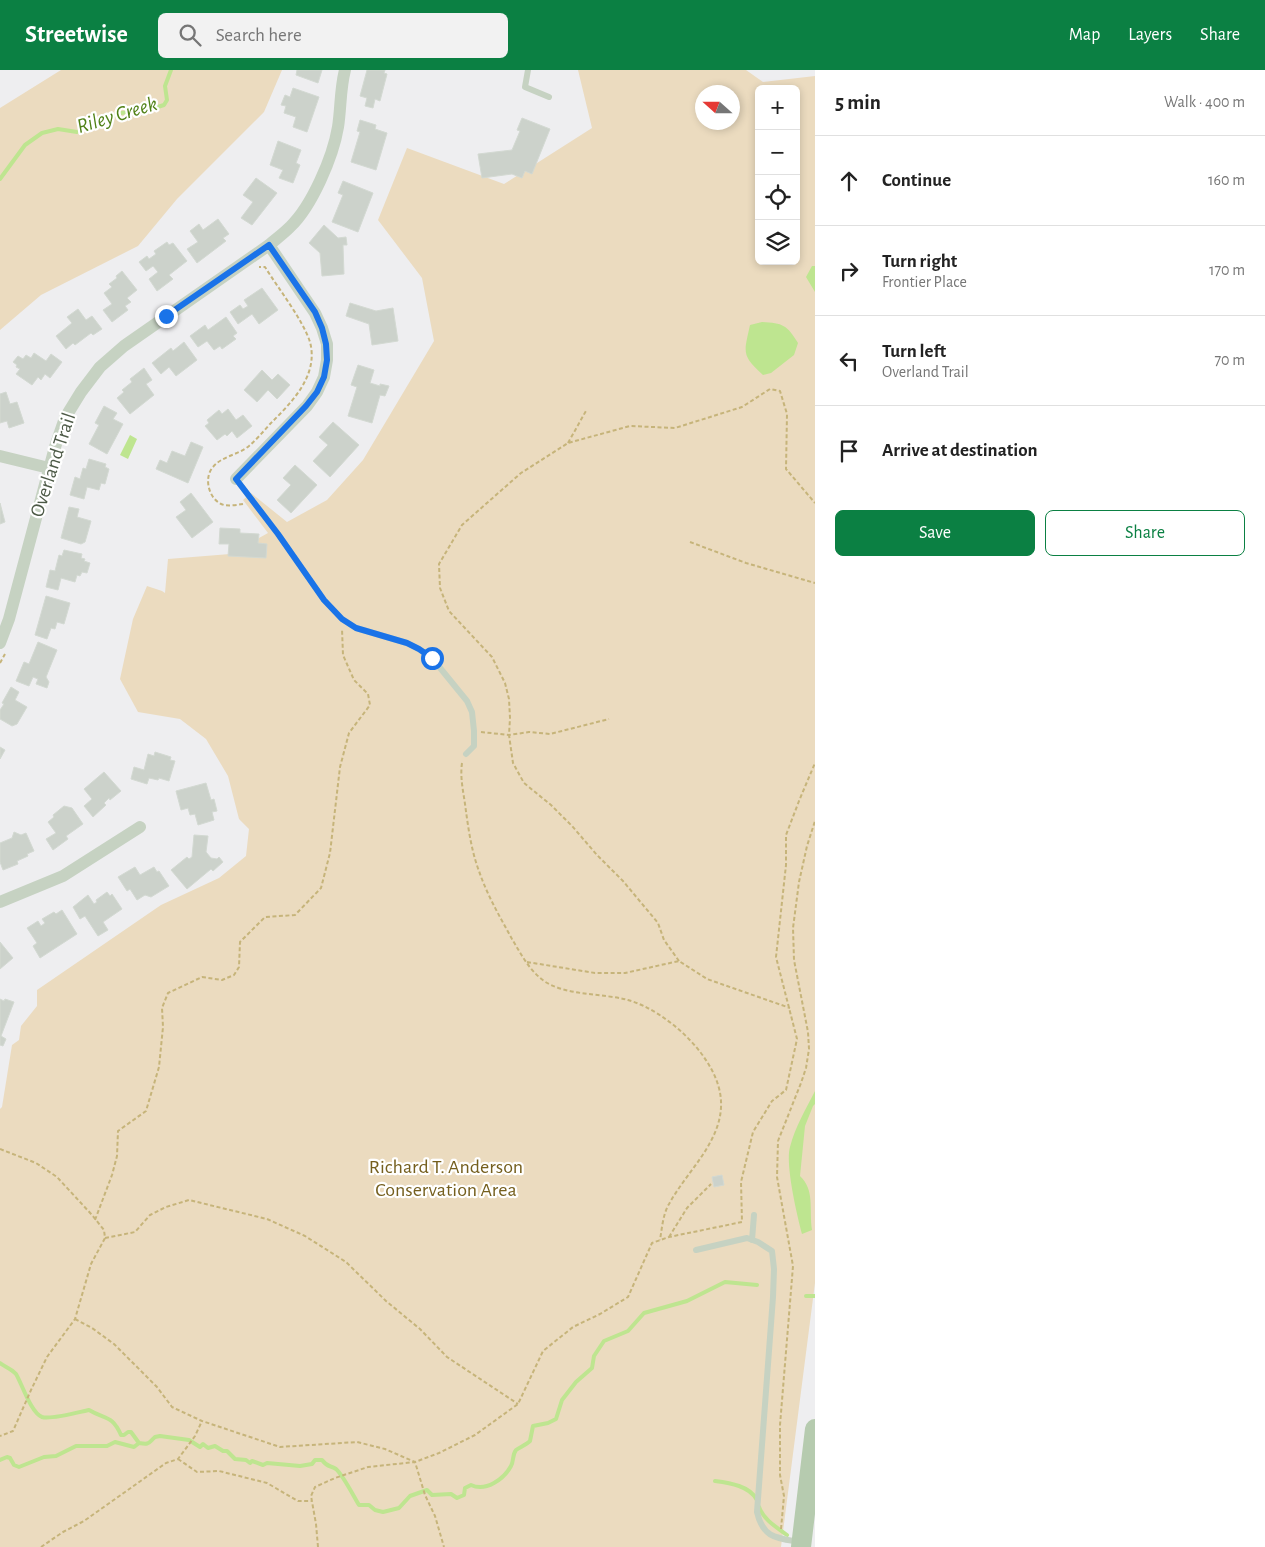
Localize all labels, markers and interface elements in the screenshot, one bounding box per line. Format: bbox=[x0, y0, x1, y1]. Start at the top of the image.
search box bbox=[158, 13, 508, 58]
icon: search bbox=[176, 21, 204, 49]
text: Streetwise bbox=[25, 23, 128, 47]
text: Search here bbox=[216, 26, 302, 45]
text: Map bbox=[1069, 26, 1100, 44]
text: Layers bbox=[1128, 26, 1172, 44]
text: Share bbox=[1200, 26, 1240, 44]
north arrow bbox=[695, 85, 740, 130]
map controls bbox=[755, 85, 800, 265]
button: + bbox=[755, 85, 800, 130]
text: 5 min bbox=[835, 92, 881, 113]
water label: Riley Creek bbox=[74, 93, 160, 137]
text: Walk · 400 m bbox=[1164, 94, 1245, 110]
button: − bbox=[755, 130, 800, 175]
icon: ahead bbox=[835, 167, 863, 195]
text: Continue bbox=[882, 171, 951, 190]
text: 160 m bbox=[1208, 172, 1245, 188]
button: locate bbox=[755, 175, 800, 220]
button: layers bbox=[755, 220, 800, 265]
text: Turn right bbox=[882, 252, 957, 271]
icon: right bbox=[835, 257, 863, 285]
text: 170 m bbox=[1209, 262, 1245, 278]
text: Frontier Place bbox=[882, 274, 967, 290]
route end bbox=[155, 305, 178, 328]
text: Turn left bbox=[882, 342, 946, 361]
icon: left bbox=[835, 347, 863, 375]
text: 70 m bbox=[1214, 352, 1245, 368]
text: Overland Trail bbox=[882, 364, 969, 380]
street label: Overland Trail bbox=[27, 410, 79, 520]
icon: arrive bbox=[835, 437, 863, 465]
text: Arrive at destination bbox=[882, 441, 1038, 460]
button: Save bbox=[835, 510, 1035, 556]
button: Share bbox=[1045, 510, 1245, 556]
route start bbox=[421, 647, 444, 670]
park label: Richard T. Anderson Conservation Area bbox=[369, 1157, 523, 1200]

